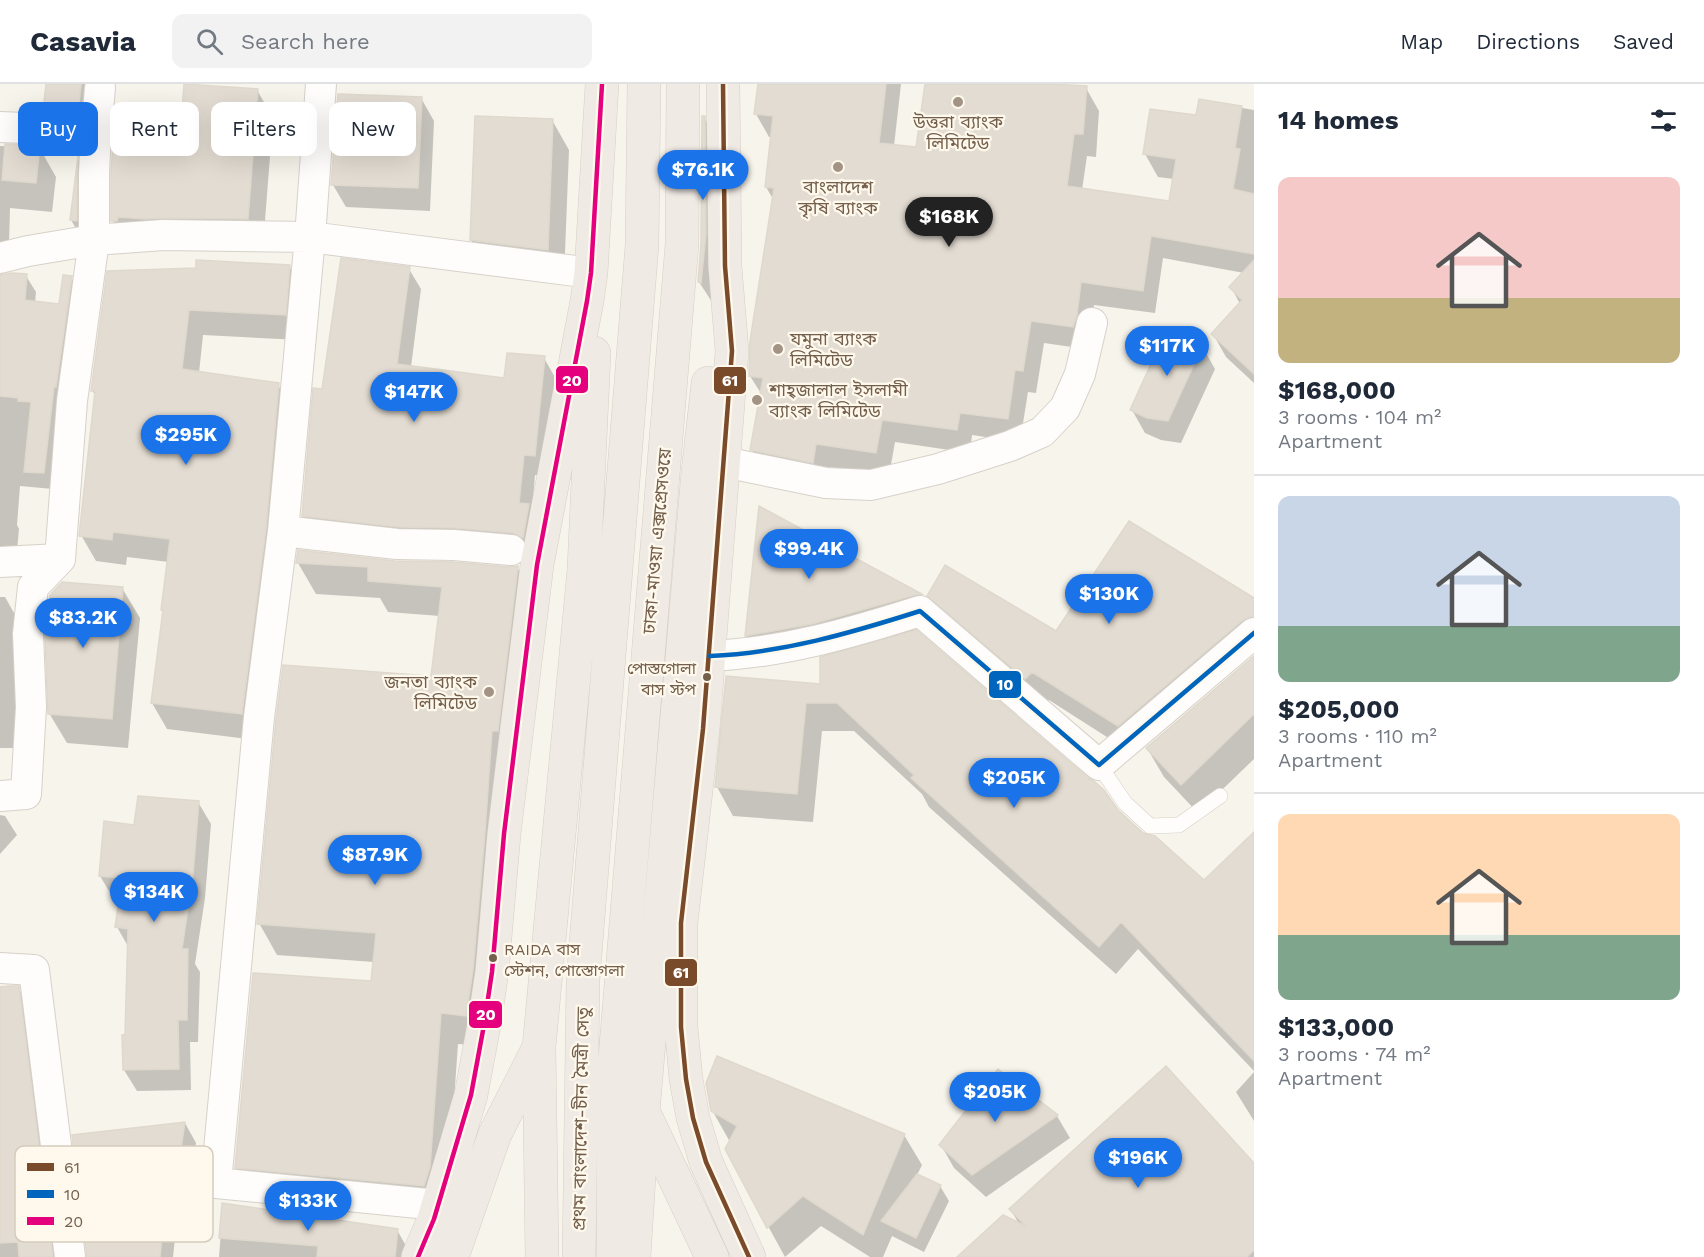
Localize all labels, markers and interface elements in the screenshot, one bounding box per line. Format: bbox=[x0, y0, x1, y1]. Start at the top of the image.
search box bbox=[172, 14, 592, 68]
text: Casavia bbox=[30, 25, 136, 58]
icon: search bbox=[193, 25, 226, 58]
text: Search here bbox=[241, 29, 370, 54]
text: Map bbox=[1400, 29, 1443, 54]
text: Directions bbox=[1476, 29, 1580, 54]
text: Saved bbox=[1613, 29, 1674, 54]
marker: উত্তরা ব্যাংক লিমিটেড bbox=[951, 95, 965, 109]
chip: Buy bbox=[18, 102, 98, 156]
chip: Rent bbox=[110, 102, 199, 156]
chip: Filters bbox=[211, 102, 317, 156]
chip: New bbox=[329, 102, 416, 156]
icon: filters bbox=[1647, 104, 1680, 137]
text: 14 homes bbox=[1278, 105, 1399, 135]
place label: উত্তরা ব্যাংক লিমিটেড bbox=[912, 111, 1003, 153]
pin: $76.1K bbox=[654, 150, 752, 201]
text: $76.1K bbox=[671, 157, 735, 181]
marker: বাংলাদেশ কৃষি ব্যাংক bbox=[831, 160, 845, 174]
place label: বাংলাদেশ কৃষি ব্যাংক bbox=[797, 176, 878, 219]
pin: $168K bbox=[907, 197, 991, 248]
text: $168K bbox=[919, 204, 979, 228]
icon: home bbox=[1425, 216, 1533, 324]
pin: $117K bbox=[1125, 326, 1209, 377]
place label: যমুনা ব্যাংক লিমিটেড bbox=[789, 328, 877, 370]
text: $117K bbox=[1139, 333, 1195, 357]
marker: যমুনা ব্যাংক লিমিটেড bbox=[771, 342, 785, 356]
line badge: 20 bbox=[555, 365, 589, 394]
line badge: 61 bbox=[713, 366, 747, 395]
text: 20 bbox=[562, 371, 582, 390]
text: 61 bbox=[722, 371, 738, 390]
pin: $147K bbox=[372, 372, 456, 423]
text: $168,000 bbox=[1278, 375, 1396, 405]
text: $147K bbox=[384, 379, 444, 403]
place label: শাহ্জালাল ইসলামী ব্যাংক লিমিটেড bbox=[768, 379, 908, 421]
marker: শাহ্জালাল ইসলামী ব্যাংক লিমিটেড bbox=[750, 393, 764, 407]
text: 3 rooms · 104 m² bbox=[1278, 405, 1441, 429]
pin: $295K bbox=[144, 415, 228, 466]
text: $295K bbox=[155, 422, 217, 446]
text: Apartment bbox=[1278, 429, 1382, 453]
street label: ঢাকা-মাওয়া এক্সপ্রেসওয়ে bbox=[638, 447, 675, 636]
pin: $99.4K bbox=[760, 529, 858, 580]
icon: home bbox=[1425, 535, 1533, 643]
text: $99.4K bbox=[774, 536, 844, 560]
pin: $130K bbox=[1067, 574, 1151, 625]
text: $130K bbox=[1079, 581, 1139, 605]
pin: $83.2K bbox=[34, 598, 132, 649]
text: $83.2K bbox=[49, 605, 117, 629]
place label: পোস্তগোলা বাস স্টপ bbox=[627, 659, 697, 699]
line badge: 10 bbox=[988, 670, 1022, 699]
place label: জনতা ব্যাংক লিমিটেড bbox=[383, 671, 477, 713]
marker: পোস্তগোলা বাস স্টপ bbox=[701, 671, 713, 683]
text: 10 bbox=[996, 675, 1014, 694]
marker: জনতা ব্যাংক লিমিটেড bbox=[482, 685, 496, 699]
text: $205,000 bbox=[1278, 694, 1399, 724]
text: 3 rooms · 110 m² bbox=[1278, 724, 1437, 748]
text: Apartment bbox=[1278, 748, 1382, 772]
pin: $205K bbox=[972, 758, 1056, 809]
text: $205K bbox=[982, 765, 1046, 789]
pin: $87.9K bbox=[326, 835, 424, 886]
text: $87.9K bbox=[342, 842, 408, 866]
icon: home bbox=[1425, 853, 1533, 961]
pin: $134K bbox=[112, 872, 196, 923]
text: $134K bbox=[124, 879, 184, 903]
place label: RAIDA বাস স্টেশন, পোস্তোগলা bbox=[504, 940, 625, 980]
marker: RAIDA বাস স্টেশন, পোস্তোগলা bbox=[487, 952, 499, 964]
line badge: 61 bbox=[664, 958, 698, 987]
text: 61 bbox=[673, 963, 689, 982]
line badge: 20 bbox=[468, 1000, 503, 1029]
text: 20 bbox=[476, 1005, 496, 1024]
street label: প্রথম বাংলাদেশ-চীন মৈত্রী সেতু bbox=[568, 1007, 594, 1231]
text: $133,000 bbox=[1278, 1012, 1394, 1042]
text: 3 rooms · 74 m² bbox=[1278, 1042, 1431, 1066]
text: Apartment bbox=[1278, 1066, 1382, 1090]
pin: $205K bbox=[953, 1072, 1037, 1123]
text: $205K bbox=[963, 1079, 1027, 1103]
pin: $196K bbox=[1096, 1138, 1180, 1189]
text: $196K bbox=[1108, 1145, 1168, 1169]
legend bbox=[15, 1146, 213, 1242]
text: 61 bbox=[64, 1158, 80, 1177]
pin: $133K bbox=[266, 1181, 350, 1232]
text: 10 bbox=[64, 1185, 80, 1204]
text: $133K bbox=[278, 1188, 338, 1212]
text: 20 bbox=[64, 1212, 83, 1231]

